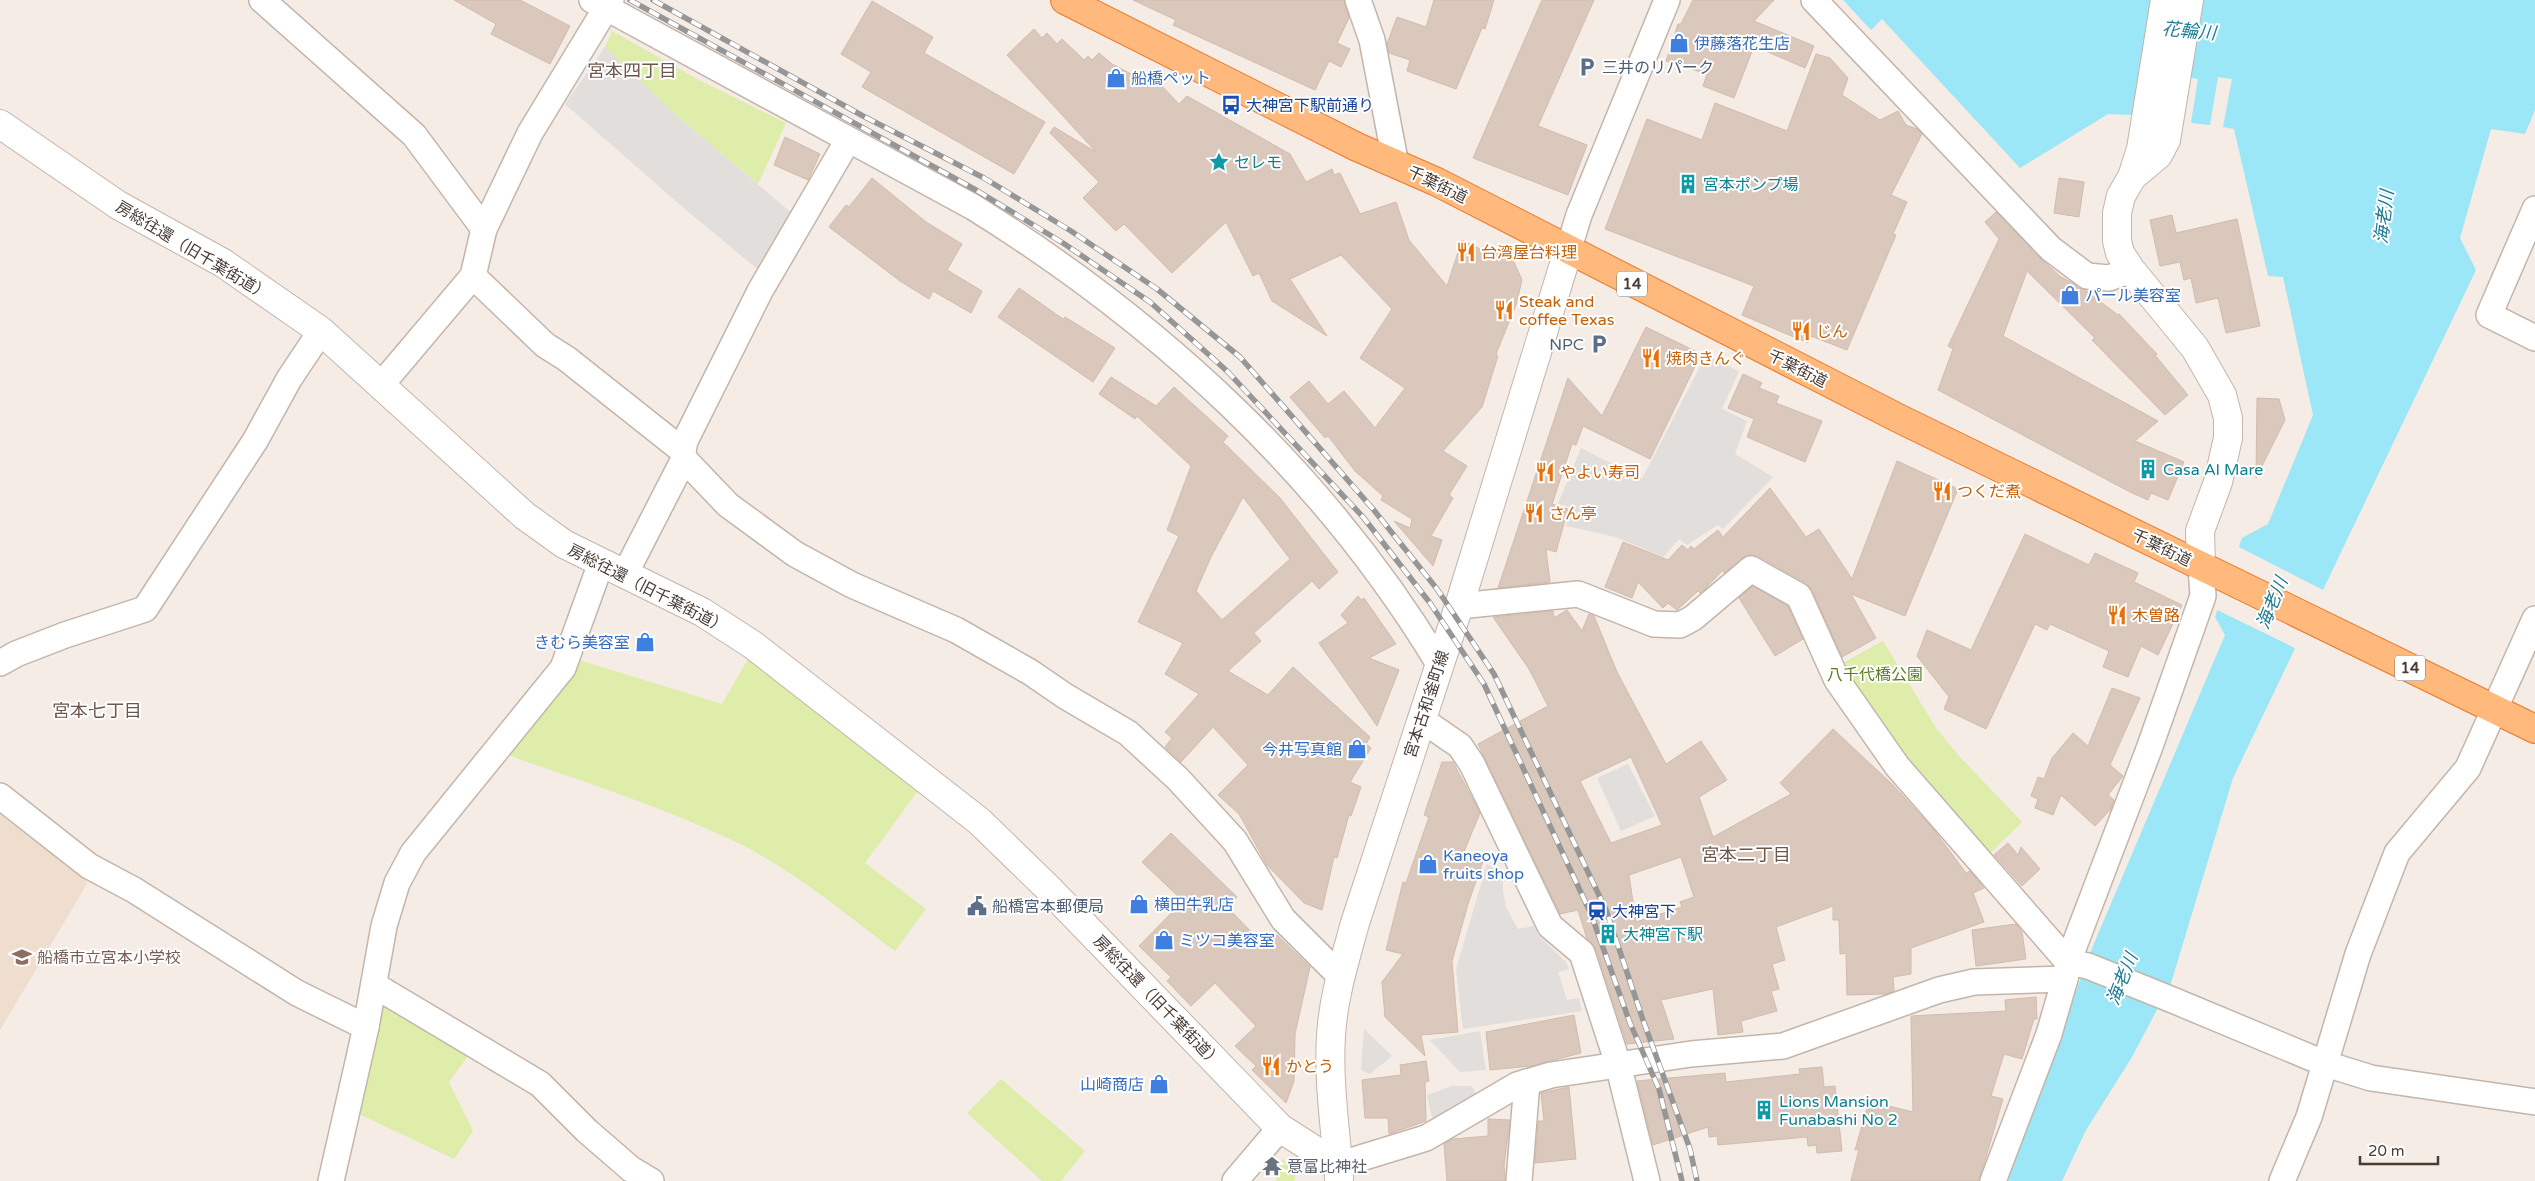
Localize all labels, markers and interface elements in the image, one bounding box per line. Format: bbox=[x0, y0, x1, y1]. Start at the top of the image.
water label: 花輪川 bbox=[2161, 18, 2219, 44]
shop icon: 伊藤落花生店 bbox=[1668, 32, 1690, 54]
place label: 伊藤落花生店 bbox=[1694, 34, 1790, 54]
parking icon: 三井のリパーク bbox=[1576, 56, 1598, 78]
place label: 三井のリパーク bbox=[1602, 58, 1714, 78]
district label: 宮本四丁目 bbox=[587, 60, 677, 82]
shop icon: 船橋ペット bbox=[1105, 67, 1127, 89]
place label: 船橋ペット bbox=[1131, 69, 1211, 89]
bus stop icon: 大神宮下駅前通り bbox=[1220, 94, 1242, 116]
place label: 大神宮下駅前通り bbox=[1246, 96, 1374, 116]
place icon: セレモ bbox=[1208, 151, 1230, 173]
place label: セレモ bbox=[1234, 153, 1282, 173]
street label: 千葉街道 bbox=[1404, 162, 1471, 208]
building icon: 宮本ポンプ場 bbox=[1677, 173, 1699, 195]
place label: 宮本ポンプ場 bbox=[1703, 175, 1799, 195]
water label: 海老川 bbox=[2370, 187, 2398, 245]
street label: 房総往還（旧千葉街道） bbox=[112, 197, 273, 305]
restaurant icon: 台湾屋台料理 bbox=[1455, 241, 1477, 263]
place label: 台湾屋台料理 bbox=[1481, 243, 1577, 263]
road number: 14 bbox=[1617, 272, 1647, 296]
shop icon: パール美容室 bbox=[2059, 284, 2081, 306]
place label: パール美容室 bbox=[2085, 286, 2181, 306]
place label: Steak and coffee Texas bbox=[1519, 292, 1614, 330]
restaurant icon: Steak and coffee Texas bbox=[1493, 299, 1515, 321]
restaurant icon: じん bbox=[1790, 320, 1812, 342]
place label: じん bbox=[1816, 322, 1848, 342]
parking icon: NPC bbox=[1588, 333, 1610, 355]
place label: NPC bbox=[1549, 335, 1584, 355]
street label: 千葉街道 bbox=[1764, 345, 1831, 392]
restaurant icon: 焼肉きんぐ bbox=[1640, 347, 1662, 369]
place label: 焼肉きんぐ bbox=[1666, 349, 1746, 369]
building icon: Casa Al Mare bbox=[2137, 458, 2159, 480]
place label: Casa Al Mare bbox=[2163, 460, 2263, 480]
restaurant icon: やよい寿司 bbox=[1534, 461, 1556, 483]
place label: やよい寿司 bbox=[1560, 463, 1640, 483]
restaurant icon: つくだ煮 bbox=[1931, 480, 1953, 502]
place label: つくだ煮 bbox=[1957, 482, 2021, 502]
restaurant icon: さん亭 bbox=[1523, 502, 1545, 524]
place label: さん亭 bbox=[1549, 504, 1597, 524]
street label: 千葉街道 bbox=[2128, 525, 2195, 571]
street label: 房総往還（旧千葉街道） bbox=[565, 540, 731, 638]
water label: 海老川 bbox=[2252, 572, 2293, 632]
restaurant icon: 木曽路 bbox=[2106, 604, 2128, 626]
place label: 木曽路 bbox=[2132, 606, 2180, 626]
shop icon: きむら美容室 bbox=[634, 631, 656, 653]
place label: きむら美容室 bbox=[534, 633, 630, 653]
street label: 宮本古和釜町線 bbox=[1400, 648, 1454, 761]
road number: 14 bbox=[2395, 656, 2425, 680]
park label: 八千代橋公園 bbox=[1827, 665, 1923, 685]
district label: 宮本七丁目 bbox=[52, 700, 142, 722]
shop icon: 今井写真館 bbox=[1346, 738, 1368, 760]
place label: 今井写真館 bbox=[1262, 740, 1342, 760]
district label: 宮本二丁目 bbox=[1701, 844, 1791, 866]
place label: Kaneoya fruits shop bbox=[1443, 846, 1524, 884]
shop icon: Kaneoya fruits shop bbox=[1417, 853, 1439, 875]
shop icon: 横田牛乳店 bbox=[1128, 893, 1150, 915]
public building icon: 船橋宮本郵便局 bbox=[966, 895, 988, 917]
place label: 横田牛乳店 bbox=[1154, 895, 1234, 915]
place label: 船橋宮本郵便局 bbox=[992, 897, 1104, 917]
station icon: 大神宮下 bbox=[1586, 900, 1608, 922]
place label: 大神宮下 bbox=[1612, 902, 1676, 922]
building icon: 大神宮下駅 bbox=[1597, 923, 1619, 945]
place label: 大神宮下駅 bbox=[1623, 925, 1703, 945]
shop icon: ミツコ美容室 bbox=[1153, 929, 1175, 951]
street label: 房総往還（旧千葉街道） bbox=[1089, 931, 1226, 1072]
place label: ミツコ美容室 bbox=[1179, 931, 1275, 951]
school or university icon: 船橋市立宮本小学校 bbox=[11, 946, 33, 968]
place label: 船橋市立宮本小学校 bbox=[37, 948, 181, 968]
water label: 海老川 bbox=[2102, 948, 2143, 1008]
restaurant icon: かとう bbox=[1260, 1055, 1282, 1077]
place label: かとう bbox=[1286, 1057, 1334, 1077]
shop icon: 山崎商店 bbox=[1148, 1073, 1170, 1095]
place label: 山崎商店 bbox=[1080, 1075, 1144, 1095]
place label: Lions Mansion Funabashi No 2 bbox=[1779, 1092, 1898, 1130]
building icon: Lions Mansion Funabashi No 2 bbox=[1753, 1099, 1775, 1121]
scale bar bbox=[2360, 1134, 2438, 1166]
text: 20 m bbox=[2368, 1142, 2405, 1160]
temple icon: 意富比神社 bbox=[1261, 1155, 1283, 1177]
place label: 意富比神社 bbox=[1287, 1157, 1367, 1177]

